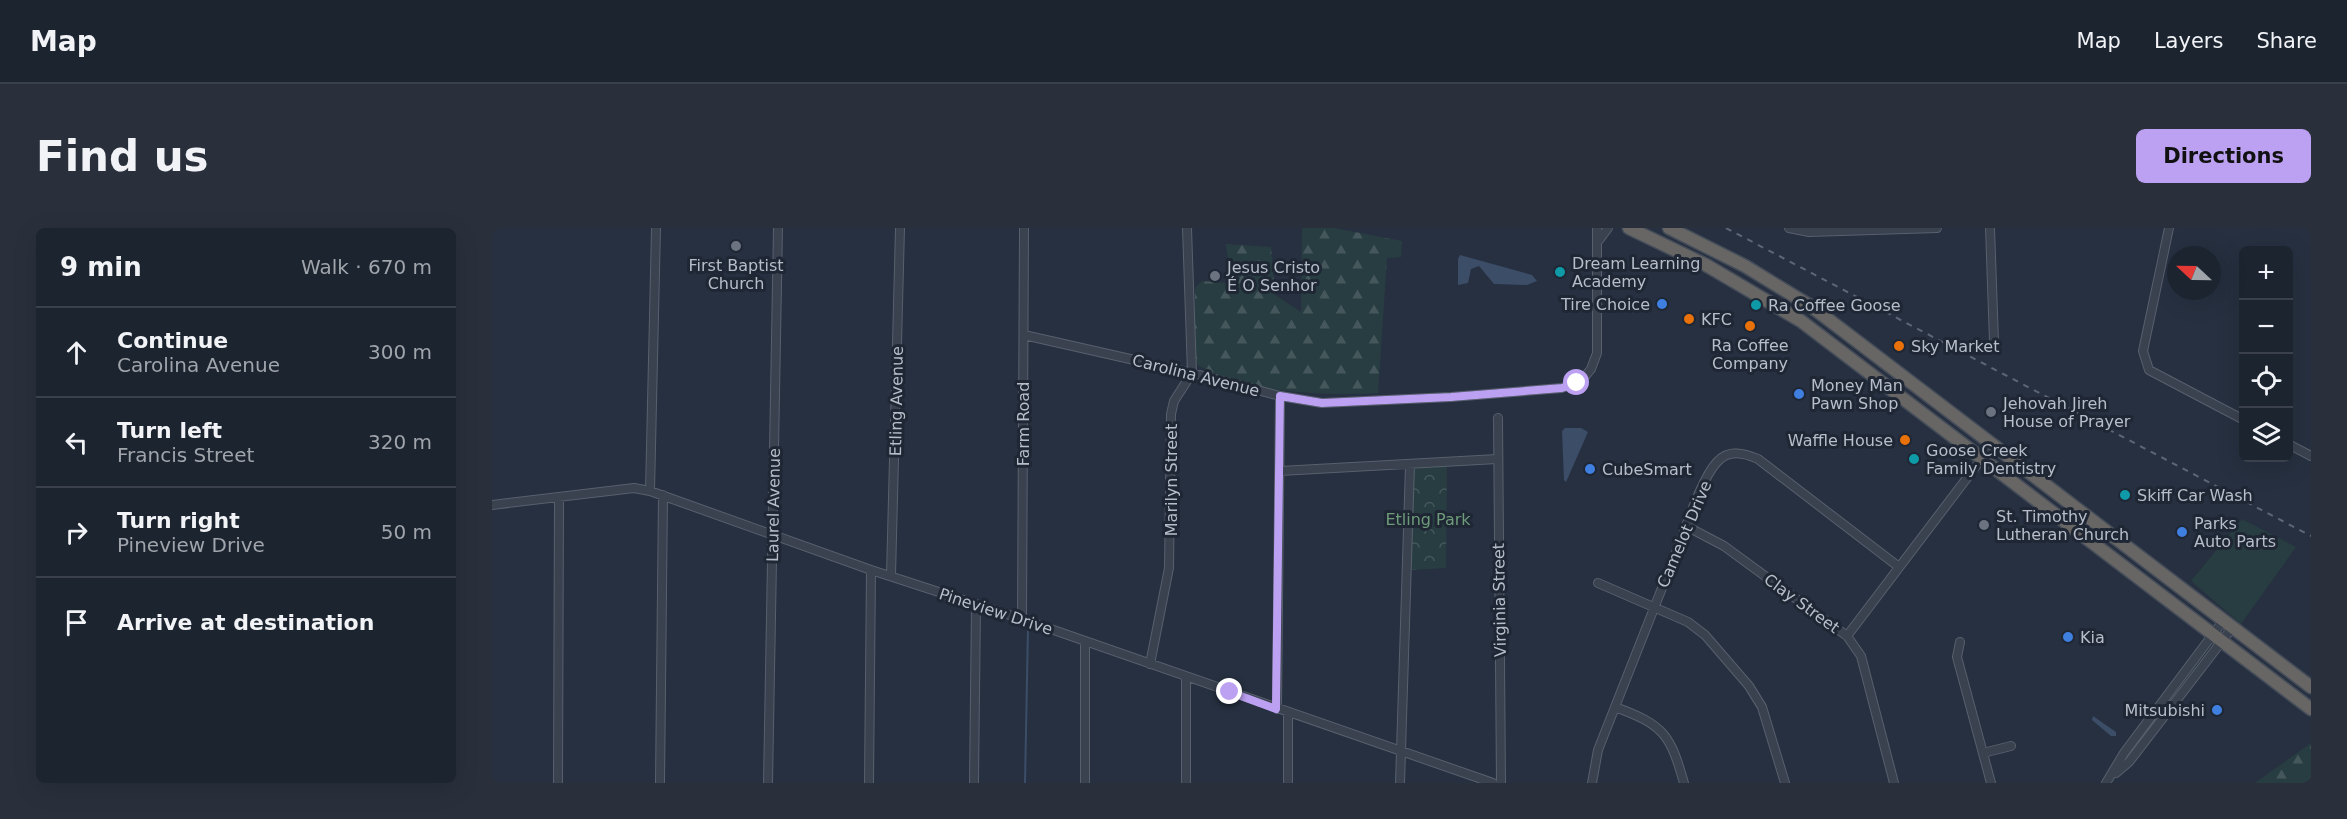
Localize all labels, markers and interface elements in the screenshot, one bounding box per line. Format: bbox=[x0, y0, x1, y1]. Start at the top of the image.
text: Map bbox=[30, 25, 97, 58]
text: Map bbox=[2077, 29, 2121, 53]
text: Layers bbox=[2154, 29, 2223, 53]
text: Share bbox=[2256, 29, 2317, 53]
button: Directions bbox=[2136, 129, 2311, 183]
text: Find us bbox=[36, 132, 209, 181]
marker: First Baptist Church bbox=[729, 239, 743, 253]
north arrow bbox=[2167, 246, 2221, 300]
map controls bbox=[2239, 246, 2293, 462]
button: + bbox=[2239, 246, 2293, 300]
text: 9 min bbox=[60, 252, 142, 282]
place label: Dream Learning Academy bbox=[1572, 254, 1700, 291]
text: Walk · 670 m bbox=[301, 255, 432, 279]
place label: First Baptist Church bbox=[688, 256, 784, 293]
place label: Jesus Cristo É O Senhor bbox=[1226, 258, 1320, 295]
marker: Dream Learning Academy bbox=[1553, 265, 1567, 279]
marker: Jesus Cristo É O Senhor bbox=[1208, 269, 1222, 283]
place label: Tire Choice bbox=[1560, 295, 1650, 314]
place label: Ra Coffee Goose bbox=[1768, 296, 1901, 315]
marker: Tire Choice bbox=[1655, 297, 1669, 311]
marker: Ra Coffee Goose bbox=[1749, 298, 1763, 312]
button: − bbox=[2239, 300, 2293, 354]
place label: KFC bbox=[1701, 310, 1732, 329]
marker: KFC bbox=[1682, 312, 1696, 326]
marker: Ra Coffee Company bbox=[1743, 319, 1757, 333]
text: Continue bbox=[117, 328, 228, 353]
icon: ahead bbox=[60, 336, 93, 369]
place label: Ra Coffee Company bbox=[1711, 336, 1789, 373]
place label: Sky Market bbox=[1911, 337, 1999, 356]
marker: Sky Market bbox=[1892, 339, 1906, 353]
text: 300 m bbox=[368, 340, 432, 364]
street label: Etling Avenue bbox=[886, 346, 907, 456]
street label: Carolina Avenue bbox=[1130, 350, 1261, 400]
text: Carolina Avenue bbox=[117, 353, 280, 377]
button: locate bbox=[2239, 354, 2293, 408]
route start bbox=[1563, 369, 1589, 395]
place label: Money Man Pawn Shop bbox=[1811, 376, 1903, 413]
street label: Farm Road bbox=[1014, 382, 1033, 466]
marker: Money Man Pawn Shop bbox=[1792, 387, 1806, 401]
place label: Jehovah Jireh House of Prayer bbox=[2002, 394, 2131, 431]
marker: Jehovah Jireh House of Prayer bbox=[1984, 405, 1998, 419]
button: layers bbox=[2239, 408, 2293, 462]
text: Turn left bbox=[117, 418, 222, 443]
street label: Marilyn Street bbox=[1162, 424, 1181, 536]
icon: left bbox=[60, 426, 93, 459]
text: 320 m bbox=[368, 430, 432, 454]
place label: Waffle House bbox=[1788, 431, 1893, 450]
marker: Waffle House bbox=[1898, 433, 1912, 447]
place label: Goose Creek Family Dentistry bbox=[1926, 441, 2056, 478]
text: Francis Street bbox=[117, 443, 254, 467]
street label: Laurel Avenue bbox=[763, 448, 784, 562]
marker: Goose Creek Family Dentistry bbox=[1907, 452, 1921, 466]
place label: CubeSmart bbox=[1602, 460, 1692, 479]
marker: CubeSmart bbox=[1583, 462, 1597, 476]
street label: Camelot Drive bbox=[1653, 478, 1716, 591]
place label: Skiff Car Wash bbox=[2137, 486, 2253, 505]
marker: Skiff Car Wash bbox=[2118, 488, 2132, 502]
place label: St. Timothy Lutheran Church bbox=[1996, 507, 2129, 544]
text: Turn right bbox=[117, 508, 240, 533]
park label: Etling Park bbox=[1385, 510, 1471, 529]
place label: Parks Auto Parts bbox=[2194, 514, 2276, 551]
icon: right bbox=[60, 516, 93, 549]
marker: St. Timothy Lutheran Church bbox=[1977, 518, 1991, 532]
text: 50 m bbox=[381, 520, 432, 544]
marker: Parks Auto Parts bbox=[2175, 525, 2189, 539]
text: Pineview Drive bbox=[117, 533, 265, 557]
street label: Virginia Street bbox=[1489, 543, 1510, 657]
street label: Clay Street bbox=[1760, 570, 1843, 637]
street label: Pineview Drive bbox=[937, 584, 1055, 639]
icon: arrive bbox=[60, 606, 93, 639]
text: Arrive at destination bbox=[117, 610, 374, 635]
place label: Kia bbox=[2080, 628, 2105, 647]
marker: Kia bbox=[2061, 630, 2075, 644]
route end bbox=[1216, 678, 1242, 704]
place label: Mitsubishi bbox=[2124, 701, 2205, 720]
marker: Mitsubishi bbox=[2210, 703, 2224, 717]

